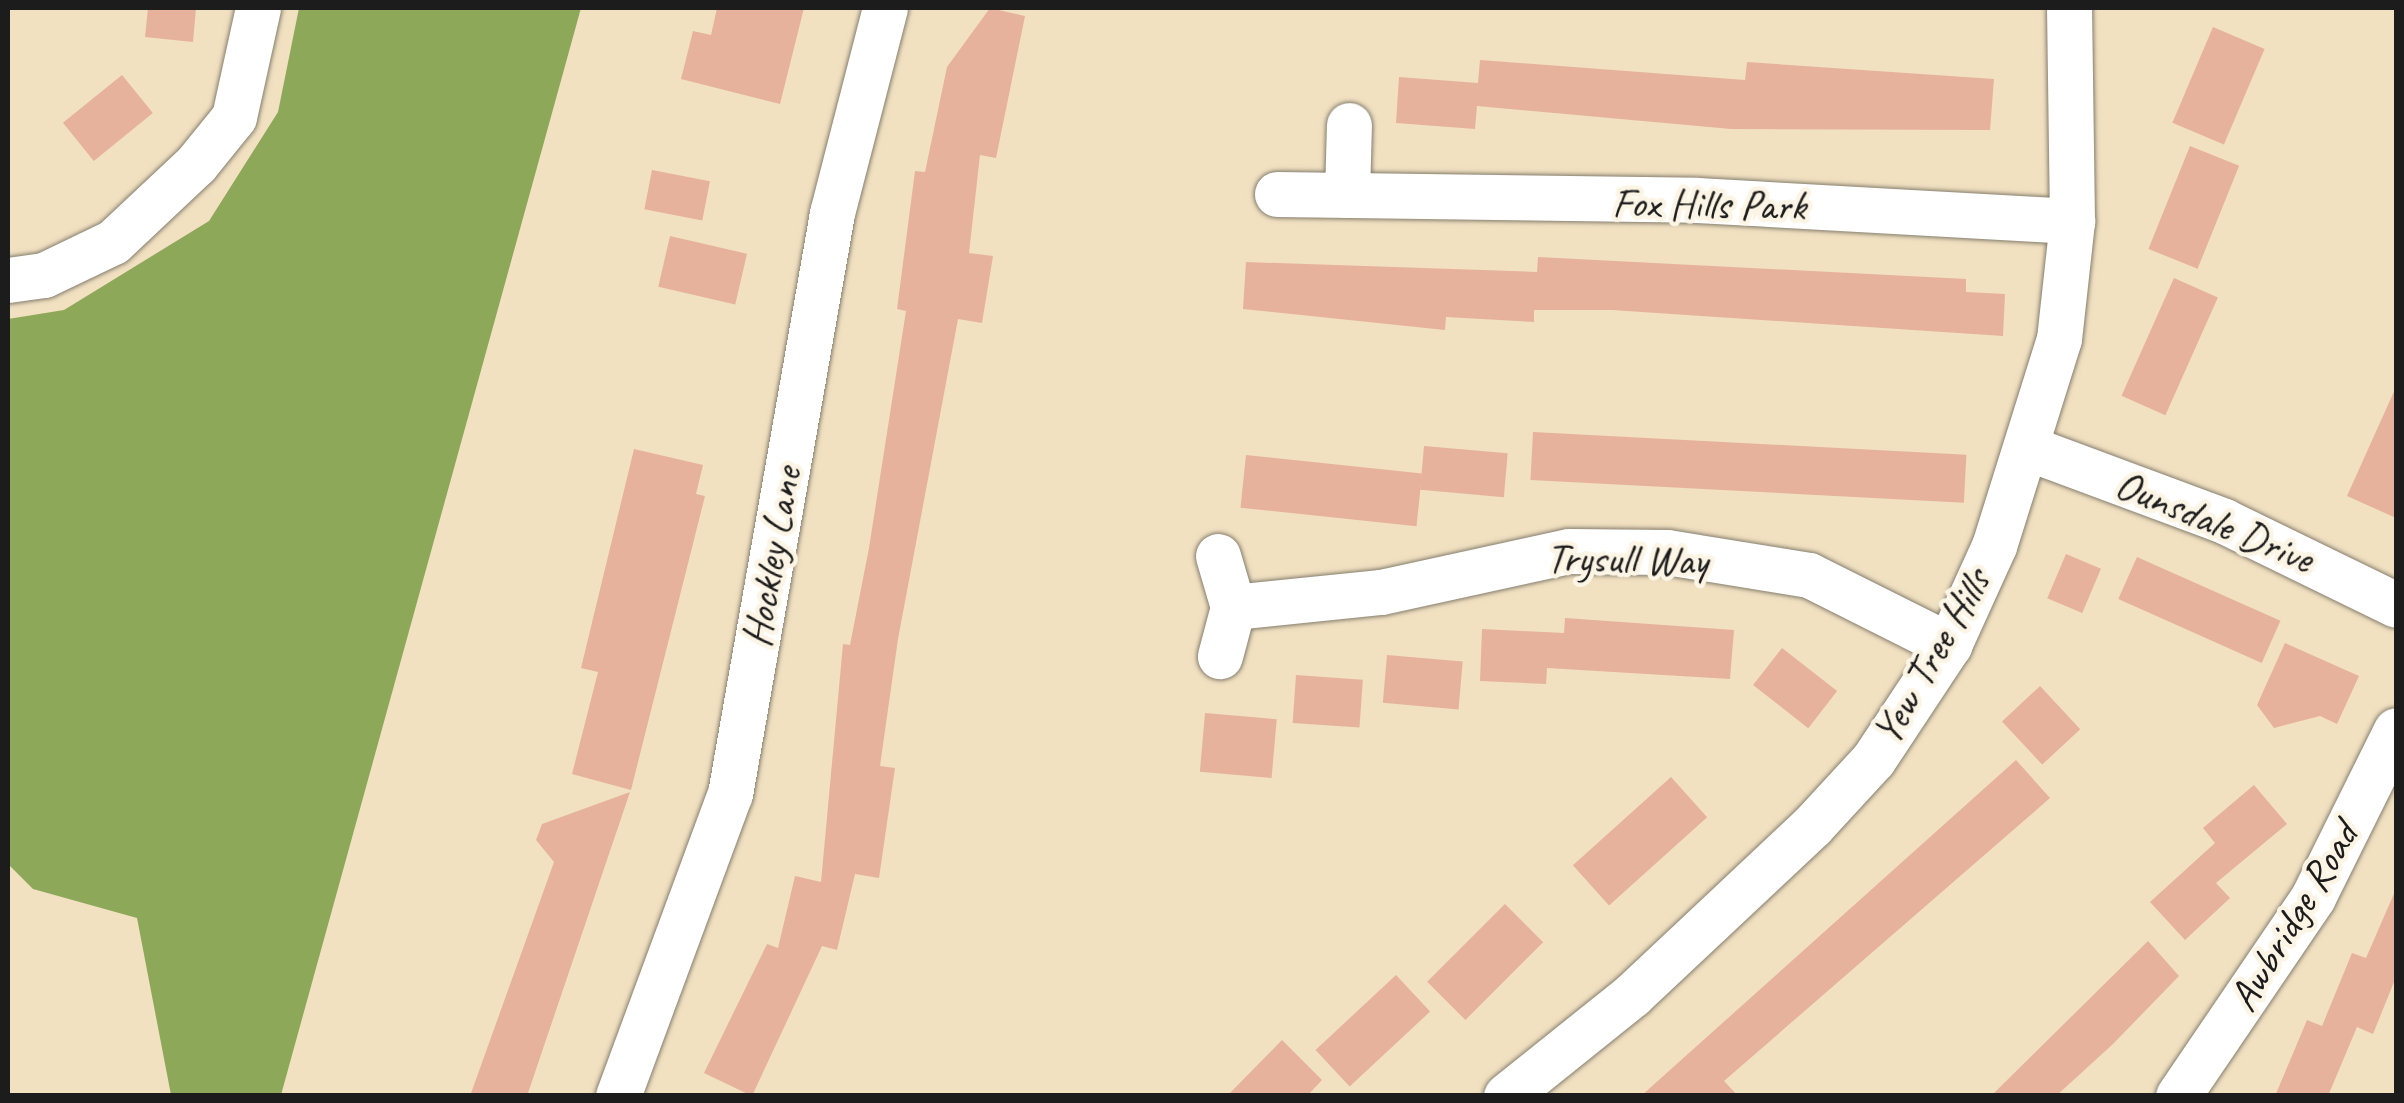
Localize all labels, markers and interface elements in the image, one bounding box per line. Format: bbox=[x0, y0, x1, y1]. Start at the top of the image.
street label: Fox Hills Park bbox=[1611, 178, 1807, 232]
street label: Ounsdale Drive bbox=[2108, 459, 2320, 585]
street label: Hockley Lane bbox=[731, 463, 813, 651]
street label: Trysull Way bbox=[1546, 533, 1708, 587]
street label: Yew Tree Hills bbox=[1862, 561, 2002, 753]
street label: Awbridge Road bbox=[2218, 814, 2370, 1020]

